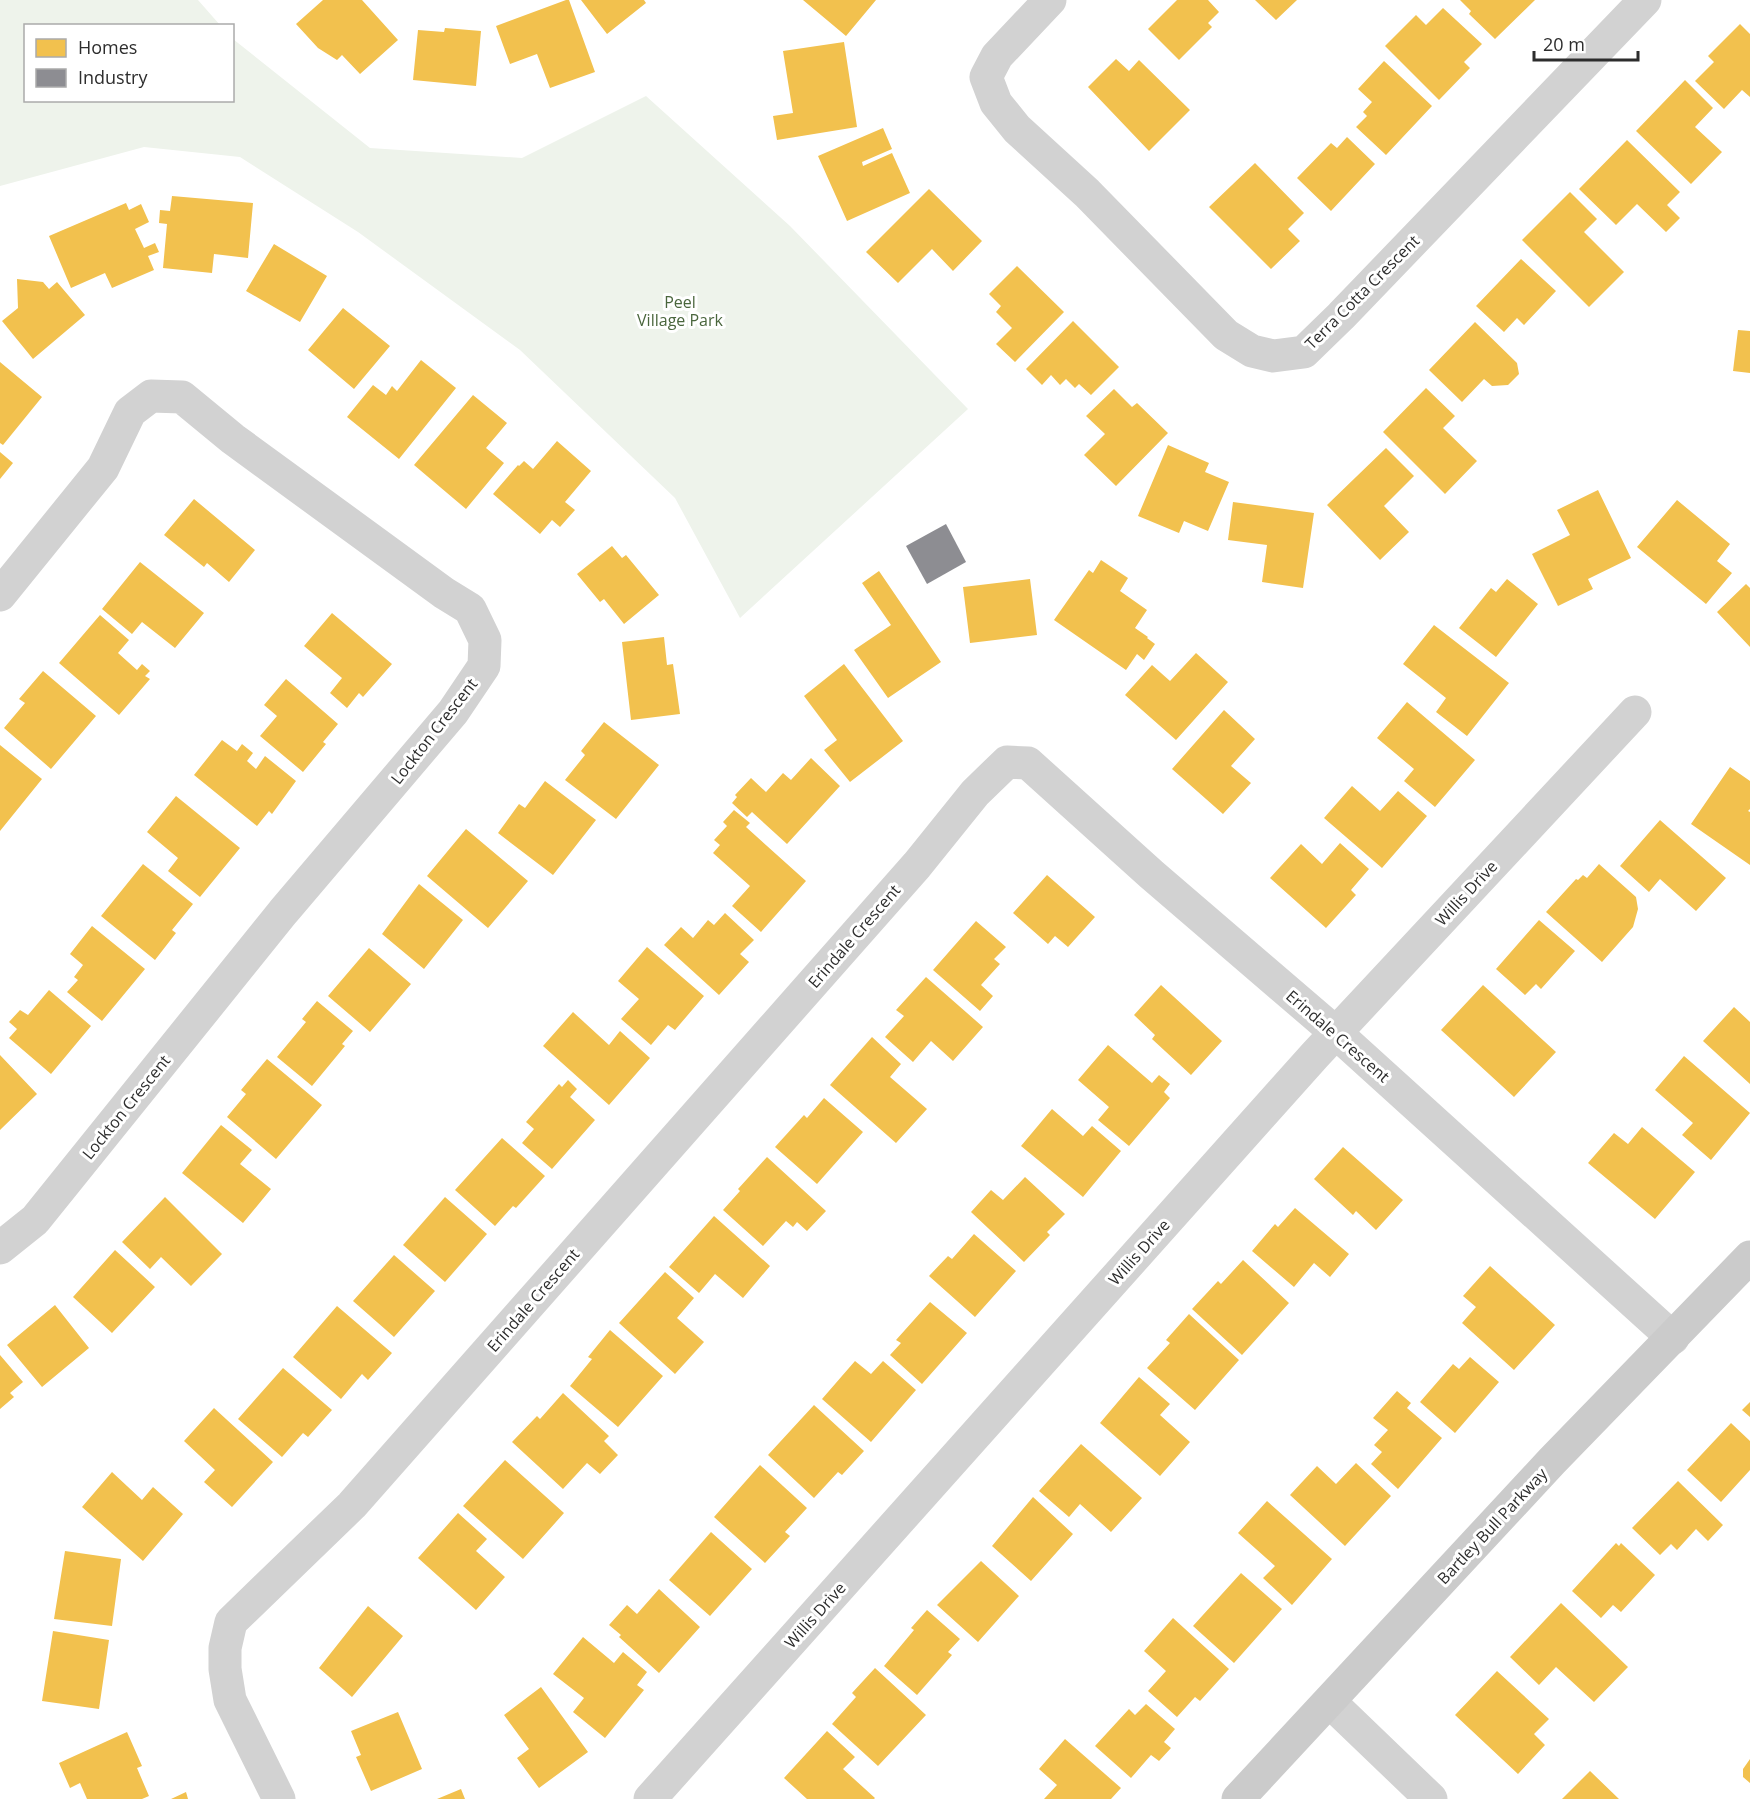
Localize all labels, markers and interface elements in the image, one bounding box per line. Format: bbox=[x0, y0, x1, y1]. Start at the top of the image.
legend bbox=[24, 24, 234, 102]
scale bar bbox=[1534, 24, 1638, 62]
text: 20 m bbox=[1543, 32, 1585, 56]
text: Homes bbox=[78, 35, 137, 59]
text: Industry bbox=[78, 65, 148, 89]
street label: Terra Cotta Crescent bbox=[1300, 230, 1424, 354]
park label: Peel Village Park bbox=[637, 291, 724, 331]
street label: Lockton Crescent bbox=[386, 673, 482, 788]
street label: Willis Drive bbox=[1430, 856, 1502, 930]
street label: Erindale Crescent bbox=[803, 879, 905, 992]
street label: Erindale Crescent bbox=[1282, 985, 1395, 1087]
street label: Lockton Crescent bbox=[77, 1050, 175, 1164]
street label: Willis Drive bbox=[1103, 1214, 1175, 1290]
street label: Erindale Crescent bbox=[482, 1243, 584, 1356]
street label: Bartley Bull Parkway bbox=[1432, 1462, 1552, 1589]
street label: Willis Drive bbox=[779, 1577, 851, 1653]

